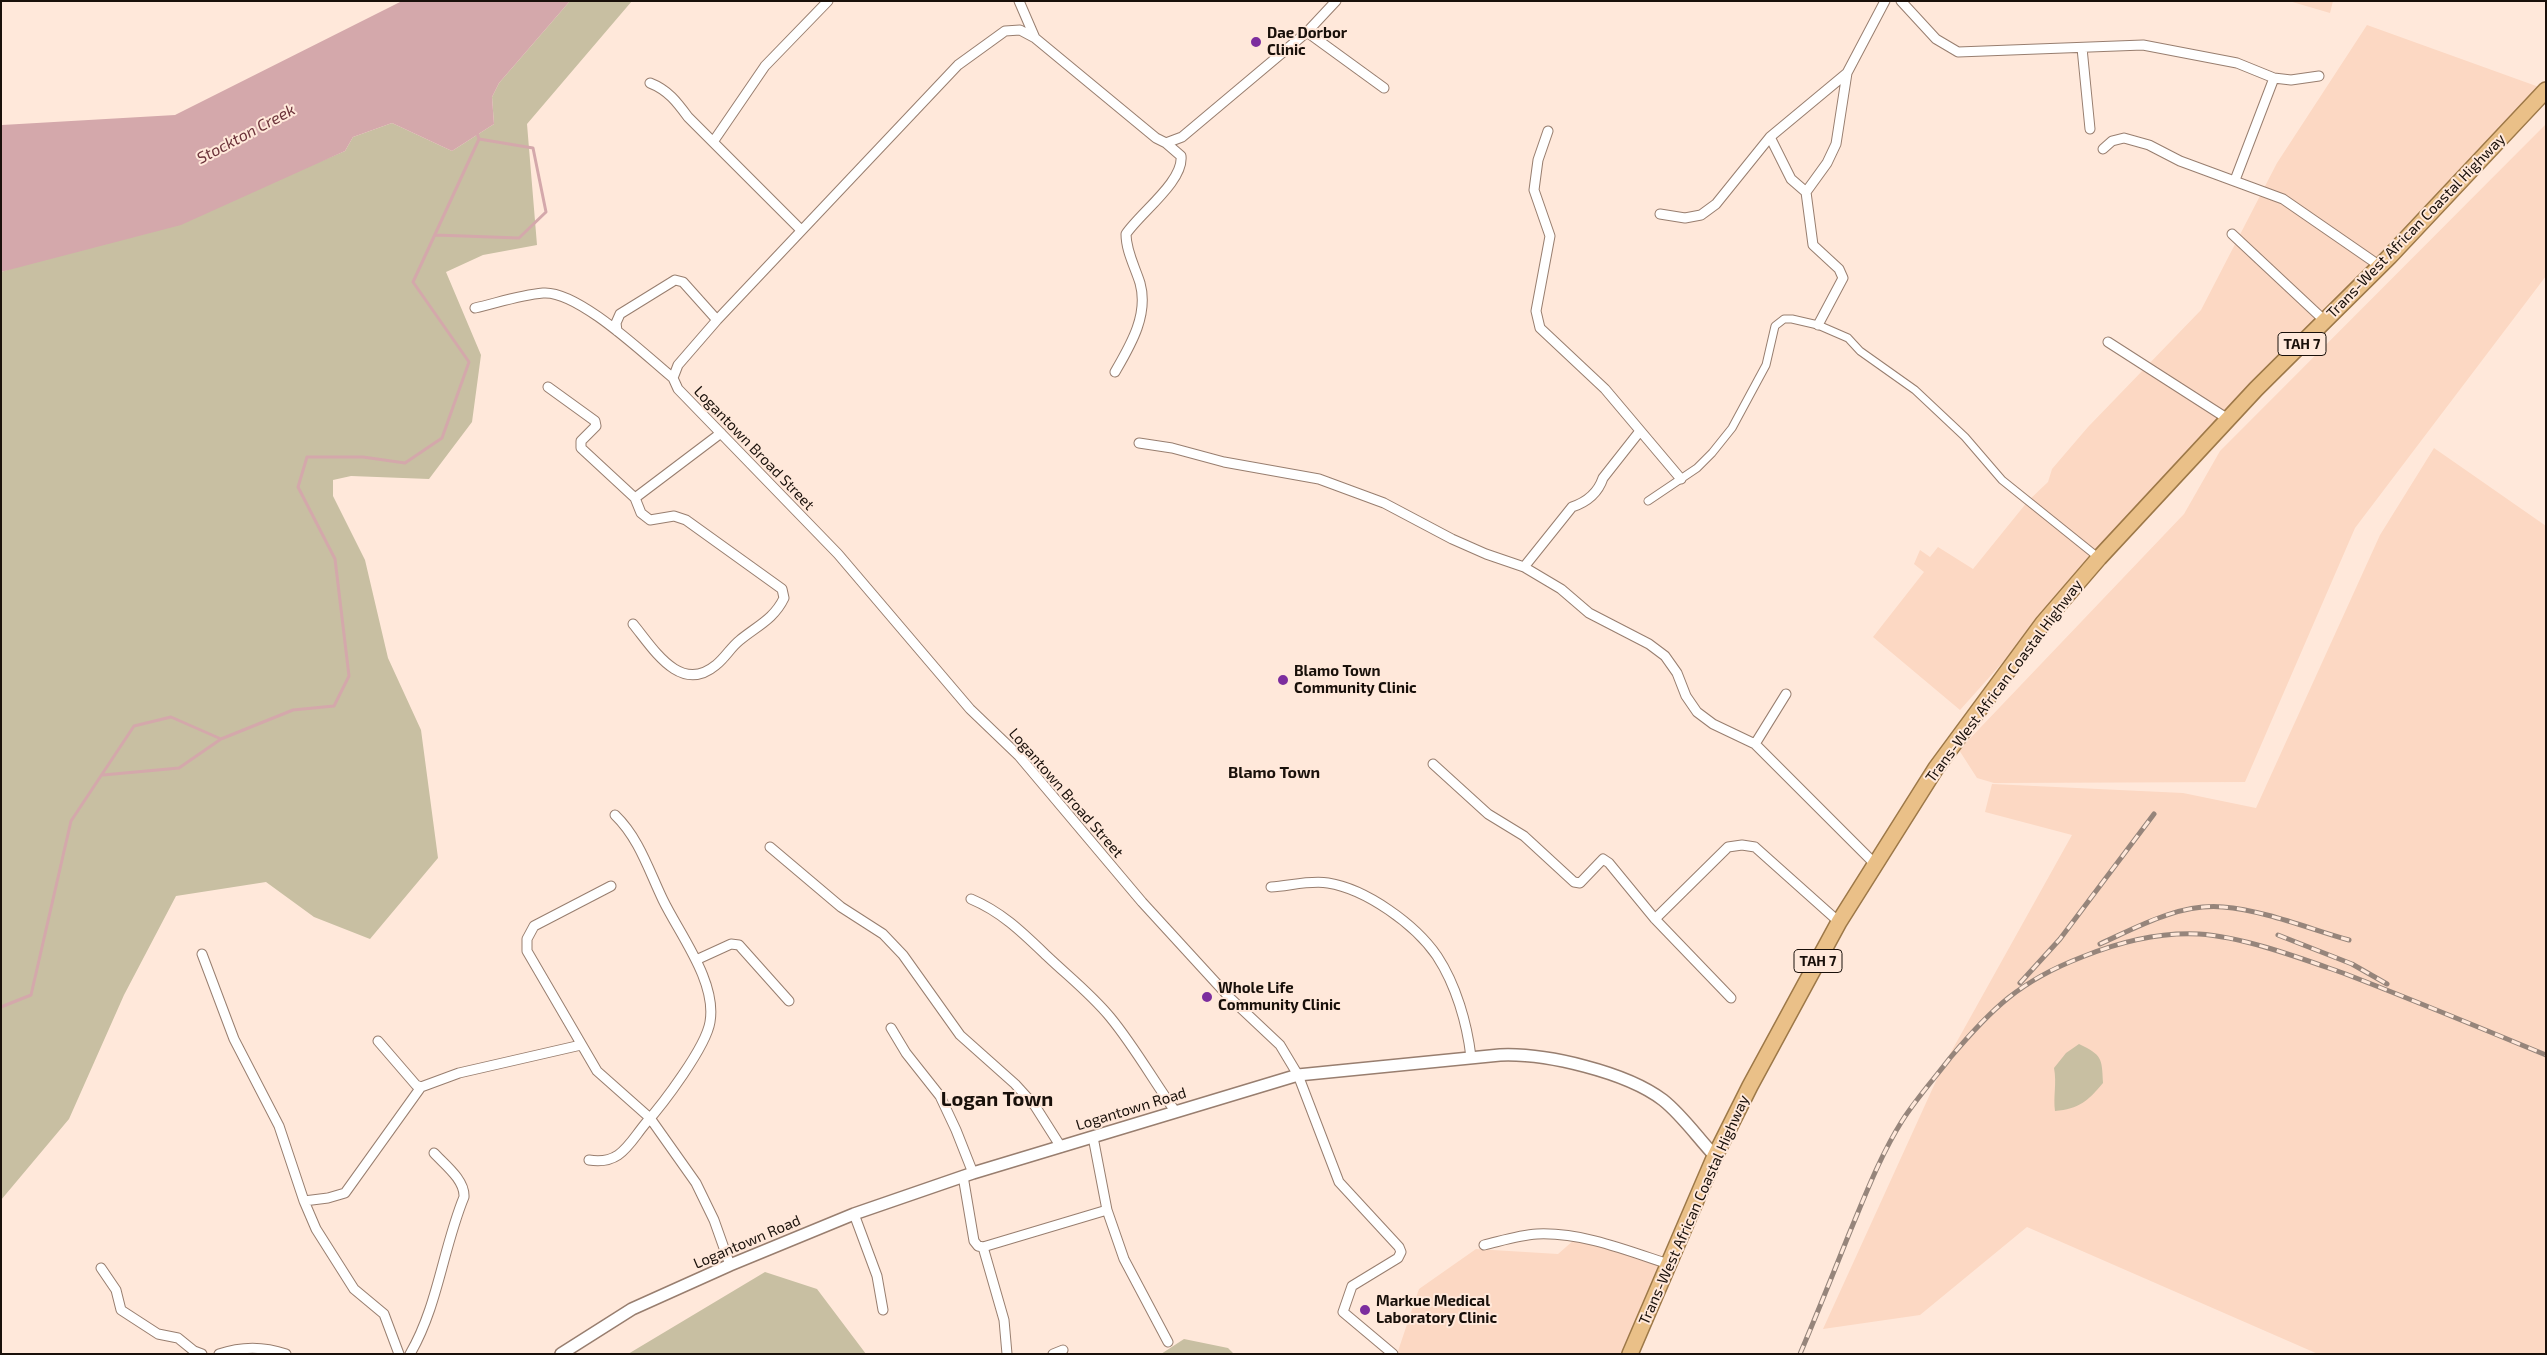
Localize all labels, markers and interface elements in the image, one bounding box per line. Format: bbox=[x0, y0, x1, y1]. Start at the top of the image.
place label: Dae Dorbor Clinic bbox=[1267, 24, 1347, 59]
marker: Dae Dorbor Clinic bbox=[1249, 35, 1263, 49]
water label: Stockton Creek bbox=[194, 100, 298, 168]
street label: Trans-West African Coastal Highway bbox=[2323, 130, 2509, 322]
road number: TAH 7 bbox=[2278, 332, 2326, 356]
street label: Logantown Broad Street bbox=[690, 382, 818, 514]
street label: Trans-West African Coastal Highway bbox=[1922, 576, 2086, 786]
place label: Blamo Town Community Clinic bbox=[1294, 662, 1417, 697]
marker: Blamo Town Community Clinic bbox=[1276, 673, 1290, 687]
street label: Logantown Broad Street bbox=[1005, 725, 1127, 861]
district label: Blamo Town bbox=[1228, 763, 1320, 783]
road number: TAH 7 bbox=[1794, 949, 1842, 972]
place label: Whole Life Community Clinic bbox=[1218, 979, 1341, 1014]
marker: Whole Life Community Clinic bbox=[1200, 990, 1214, 1004]
street label: Logantown Road bbox=[1074, 1084, 1188, 1134]
district label: Logan Town bbox=[941, 1087, 1053, 1111]
street label: Trans-West African Coastal Highway bbox=[1635, 1092, 1753, 1328]
street label: Logantown Road bbox=[691, 1211, 803, 1273]
place label: Markue Medical Laboratory Clinic bbox=[1376, 1292, 1497, 1327]
marker: Markue Medical Laboratory Clinic bbox=[1358, 1303, 1372, 1317]

